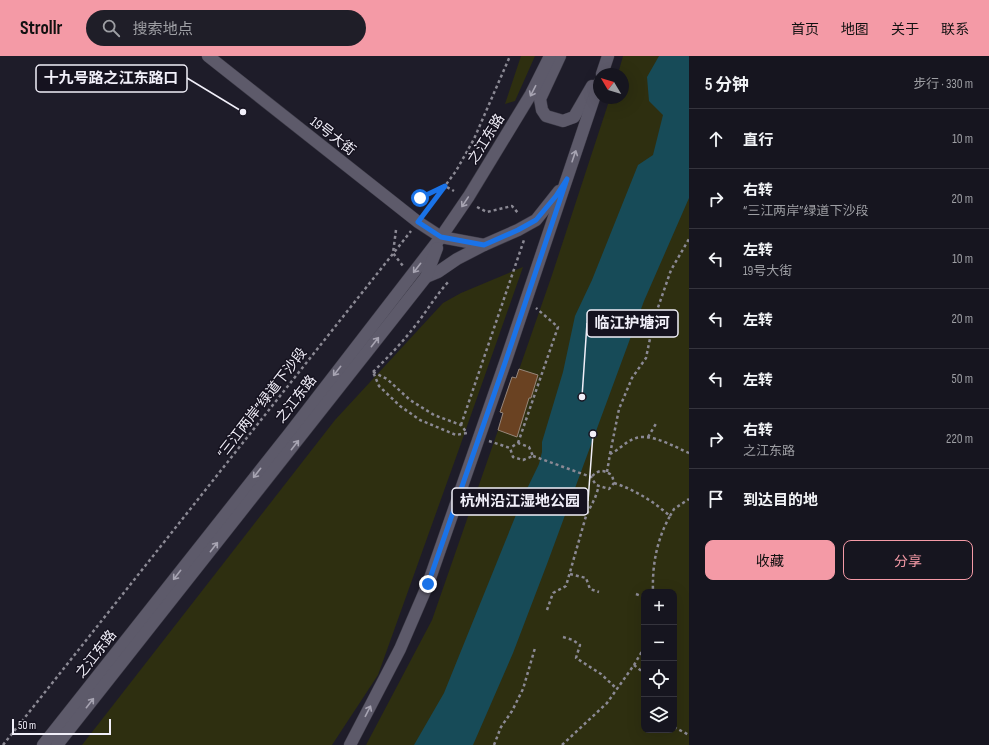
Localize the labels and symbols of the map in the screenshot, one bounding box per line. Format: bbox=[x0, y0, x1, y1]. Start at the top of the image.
callout: 十九号路之江东路口 bbox=[36, 65, 187, 92]
north arrow bbox=[593, 68, 629, 104]
text: 十九号路之江东路口 bbox=[43, 69, 179, 88]
one-way arrow bbox=[529, 85, 536, 97]
street label: 之江东路 bbox=[464, 111, 508, 167]
street label: 19号大街 bbox=[307, 113, 359, 159]
one-way arrow bbox=[571, 151, 579, 163]
route start bbox=[411, 189, 429, 207]
one-way arrow bbox=[461, 196, 469, 207]
one-way arrow bbox=[412, 262, 421, 273]
callout: 临江护塘河 bbox=[587, 310, 678, 337]
text: 临江护塘河 bbox=[594, 314, 670, 333]
one-way arrow bbox=[371, 337, 379, 348]
street label: “三江两岸”绿道下沙段 bbox=[214, 345, 310, 461]
one-way arrow bbox=[333, 365, 341, 376]
street label: 之江东路 bbox=[272, 372, 320, 426]
one-way arrow bbox=[291, 439, 299, 450]
one-way arrow bbox=[253, 468, 262, 479]
callout: 杭州沿江湿地公园 bbox=[452, 488, 588, 515]
text: 杭州沿江湿地公园 bbox=[460, 492, 580, 511]
one-way arrow bbox=[210, 541, 219, 552]
one-way arrow bbox=[172, 570, 181, 581]
route end bbox=[419, 575, 437, 593]
street label: 之江东路 bbox=[72, 627, 120, 681]
one-way arrow bbox=[86, 698, 94, 709]
one-way arrow bbox=[365, 705, 373, 717]
scale bar bbox=[12, 717, 111, 736]

